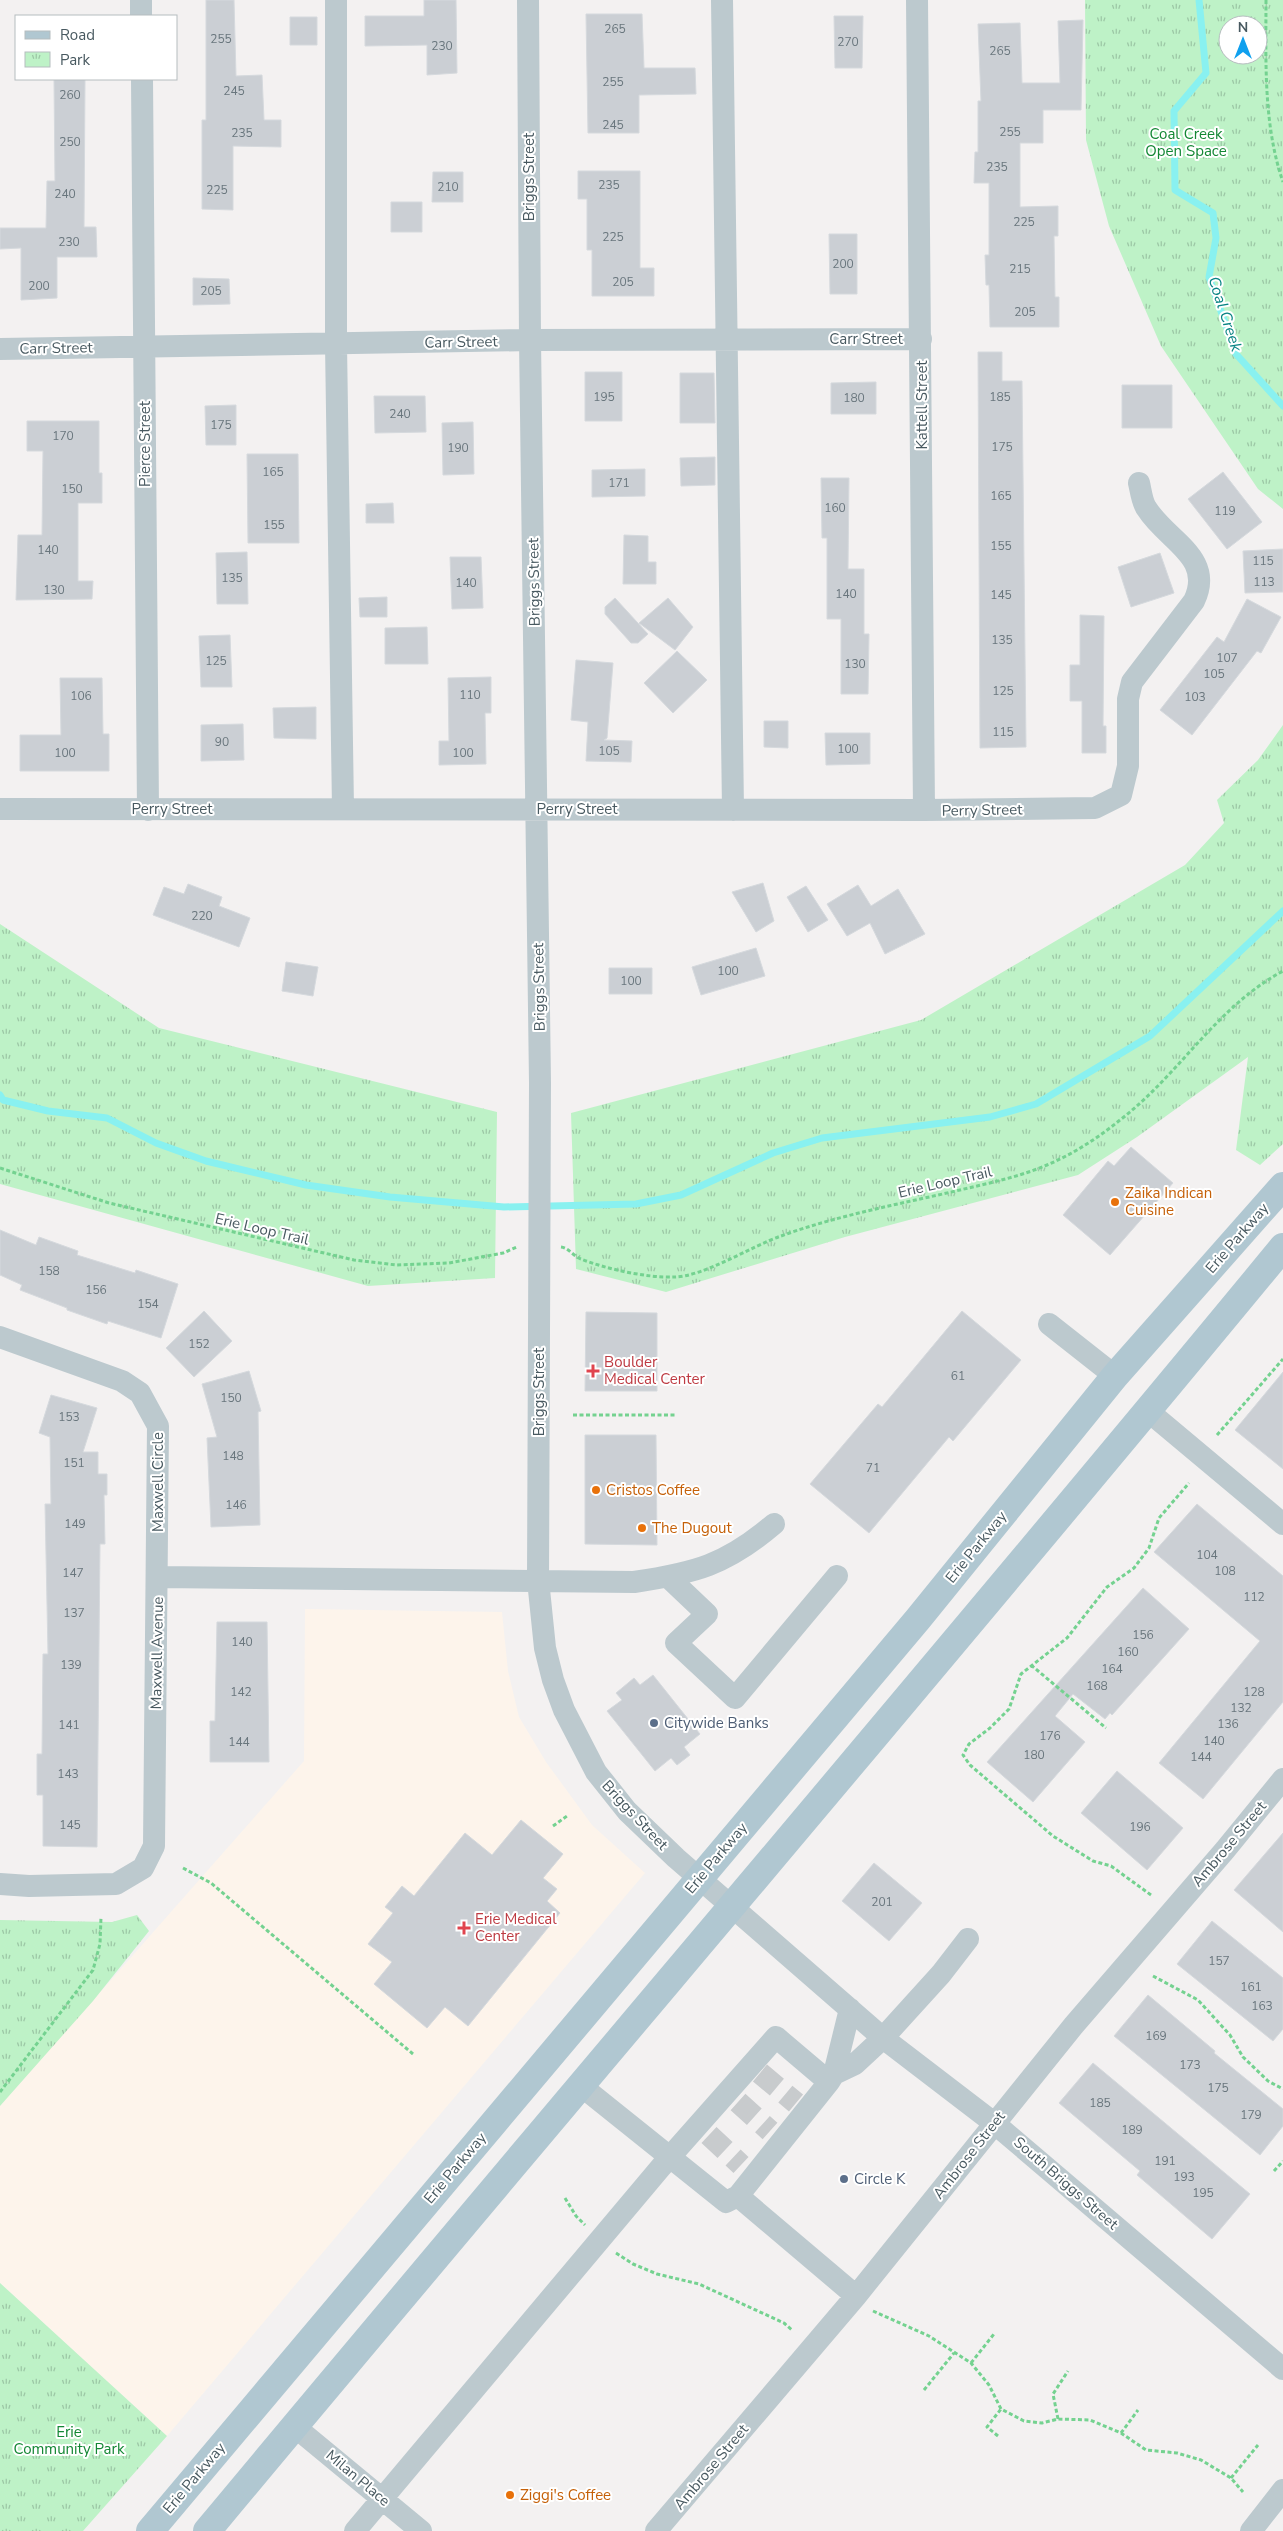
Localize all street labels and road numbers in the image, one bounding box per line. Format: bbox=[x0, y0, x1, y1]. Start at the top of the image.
street label: Briggs Street bbox=[519, 132, 539, 221]
street label: Carr Street bbox=[829, 329, 903, 349]
street label: Carr Street bbox=[424, 331, 499, 353]
street label: Carr Street bbox=[19, 337, 94, 359]
street label: Kattell Street bbox=[912, 360, 932, 450]
street label: Pierce Street bbox=[135, 400, 155, 487]
street label: Briggs Street bbox=[523, 537, 545, 626]
street label: Perry Street bbox=[132, 799, 213, 819]
street label: Perry Street bbox=[537, 799, 618, 819]
street label: Perry Street bbox=[941, 799, 1023, 821]
street label: Briggs Street bbox=[528, 942, 550, 1031]
street label: Erie Loop Trail bbox=[896, 1161, 994, 1203]
street label: Erie Parkway bbox=[1201, 1198, 1273, 1277]
street label: Erie Loop Trail bbox=[213, 1208, 311, 1250]
street label: Briggs Street bbox=[529, 1347, 549, 1436]
street label: Maxwell Circle bbox=[148, 1432, 168, 1532]
street label: Erie Parkway bbox=[941, 1507, 1011, 1587]
street label: Maxwell Avenue bbox=[146, 1596, 168, 1710]
street label: Briggs Street bbox=[597, 1776, 673, 1855]
street label: Ambrose Street bbox=[1187, 1796, 1271, 1891]
street label: Erie Parkway bbox=[680, 1818, 752, 1898]
street label: Ambrose Street bbox=[928, 2106, 1010, 2203]
street label: Erie Parkway bbox=[419, 2128, 491, 2208]
street label: South Briggs Street bbox=[1010, 2132, 1123, 2234]
street label: Ambrose Street bbox=[669, 2419, 753, 2514]
street label: Erie Parkway bbox=[158, 2438, 230, 2518]
street label: Milan Place bbox=[322, 2445, 394, 2511]

